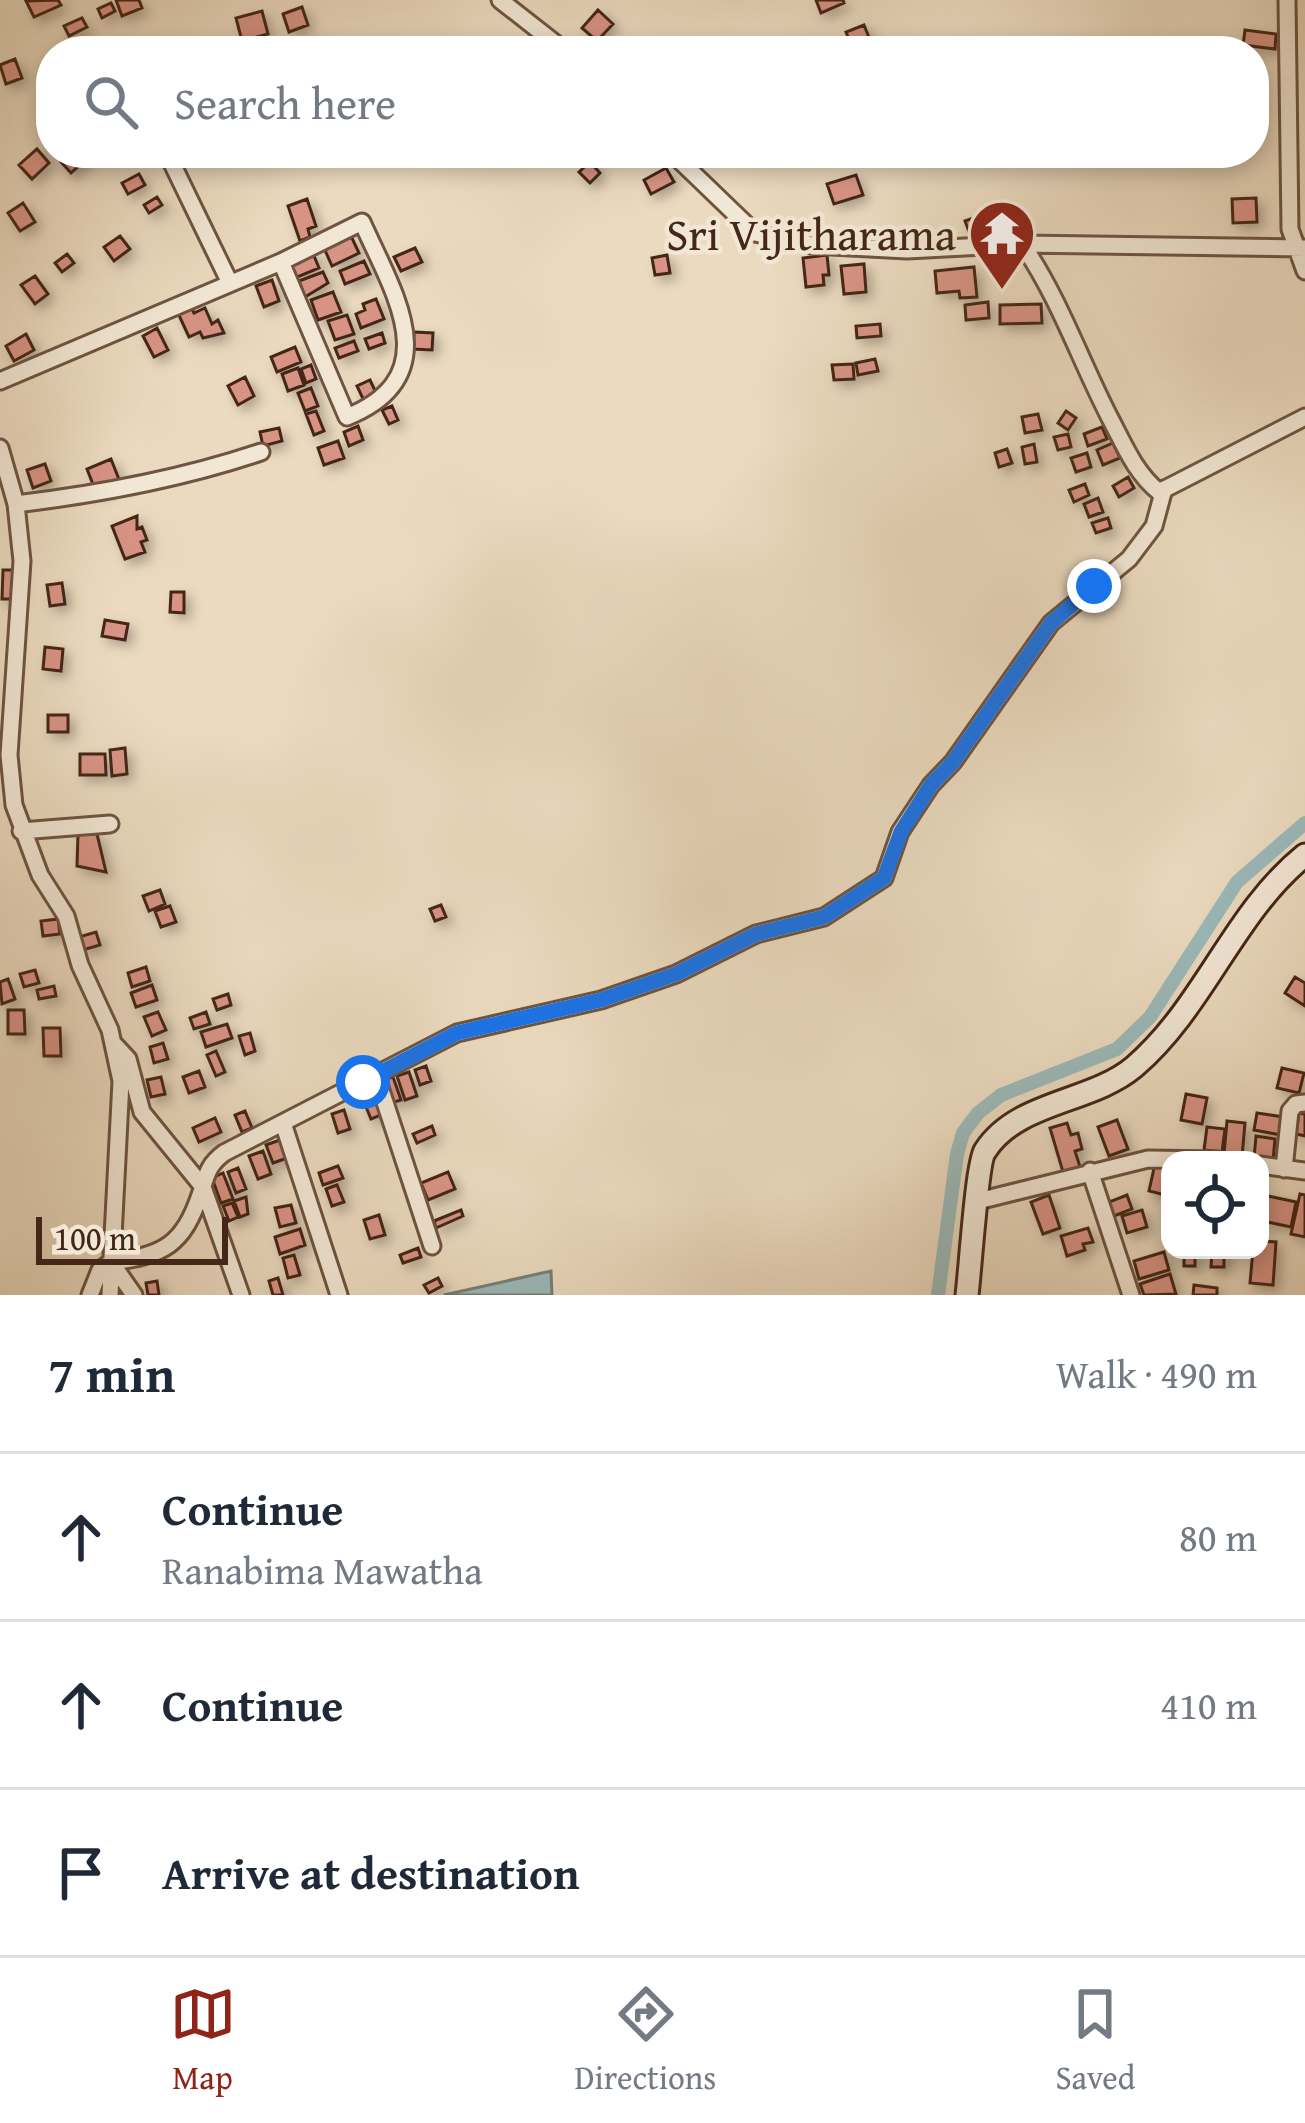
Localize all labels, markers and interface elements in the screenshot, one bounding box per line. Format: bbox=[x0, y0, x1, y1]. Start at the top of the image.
search box bbox=[36, 36, 1269, 168]
icon: search bbox=[78, 69, 144, 135]
text: Search here bbox=[174, 70, 396, 135]
temple icon: Sri Vijitharama bbox=[967, 198, 1037, 292]
place label: Sri Vijitharama bbox=[666, 201, 956, 266]
route end bbox=[1067, 559, 1121, 613]
route start bbox=[336, 1055, 390, 1109]
map controls bbox=[1161, 1151, 1269, 1259]
button: locate bbox=[1161, 1151, 1269, 1259]
scale bar bbox=[36, 1211, 228, 1264]
text: 100 m bbox=[54, 1214, 136, 1262]
text: 7 min bbox=[48, 1336, 175, 1411]
text: Walk · 490 m bbox=[1056, 1345, 1257, 1402]
text: Continue bbox=[162, 1476, 343, 1541]
icon: ahead bbox=[48, 1504, 114, 1570]
text: 80 m bbox=[1179, 1508, 1257, 1565]
text: Ranabima Mawatha bbox=[162, 1541, 483, 1598]
icon: ahead bbox=[48, 1672, 114, 1738]
text: Continue bbox=[162, 1672, 343, 1737]
text: 410 m bbox=[1160, 1676, 1257, 1733]
icon: arrive bbox=[48, 1840, 114, 1906]
text: Arrive at destination bbox=[162, 1840, 580, 1905]
tab: Map bbox=[170, 1981, 236, 2101]
tab: Directions bbox=[575, 1981, 716, 2101]
tab: Saved bbox=[1056, 1981, 1135, 2101]

